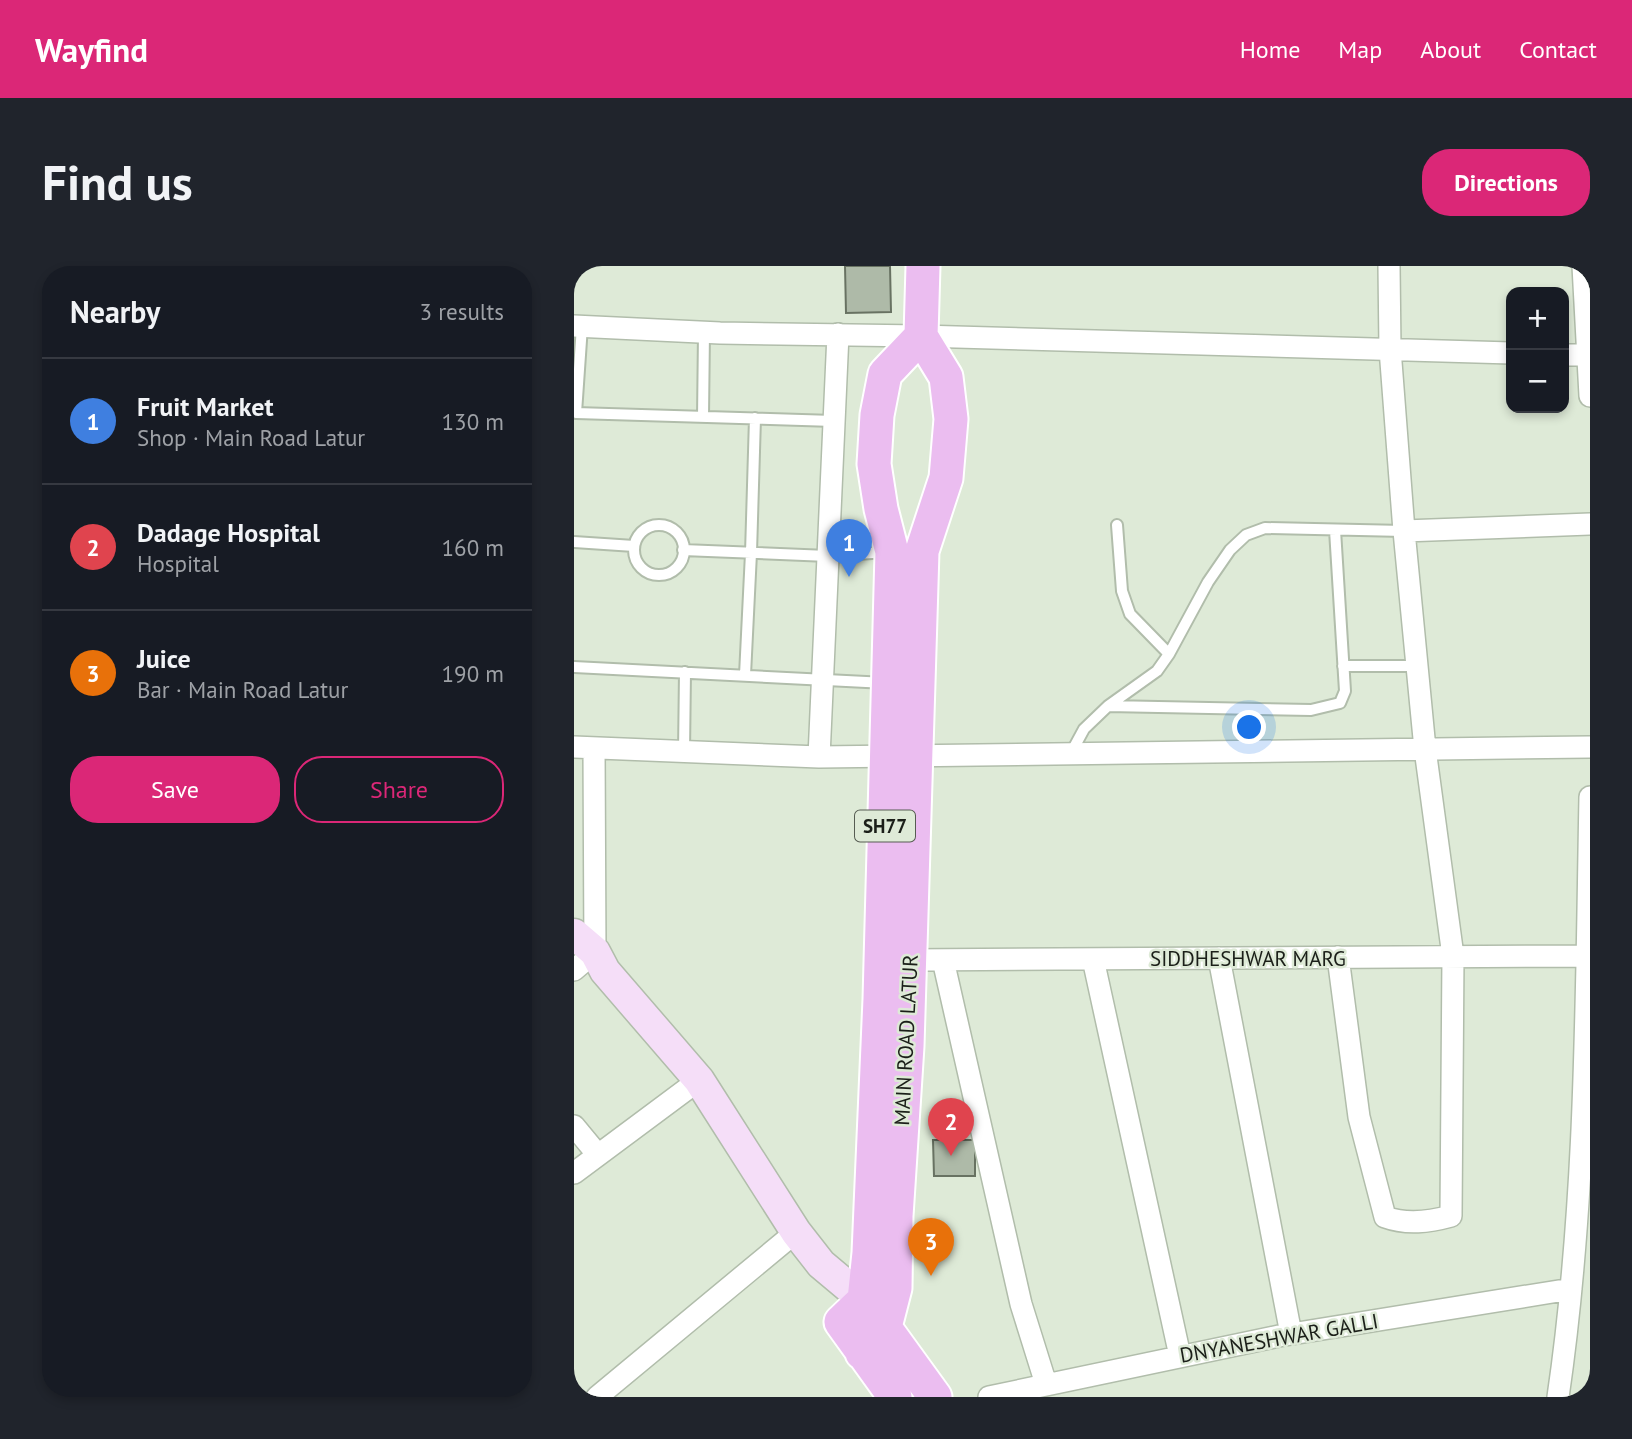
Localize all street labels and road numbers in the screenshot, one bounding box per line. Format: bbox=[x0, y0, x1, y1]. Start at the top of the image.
road number: SH77 bbox=[855, 810, 915, 842]
street label: SIDDHESHWAR MARG bbox=[1150, 945, 1346, 972]
street label: MAIN ROAD LATUR bbox=[888, 954, 924, 1126]
street label: DNYANESHWAR GALLI bbox=[1178, 1307, 1380, 1369]

